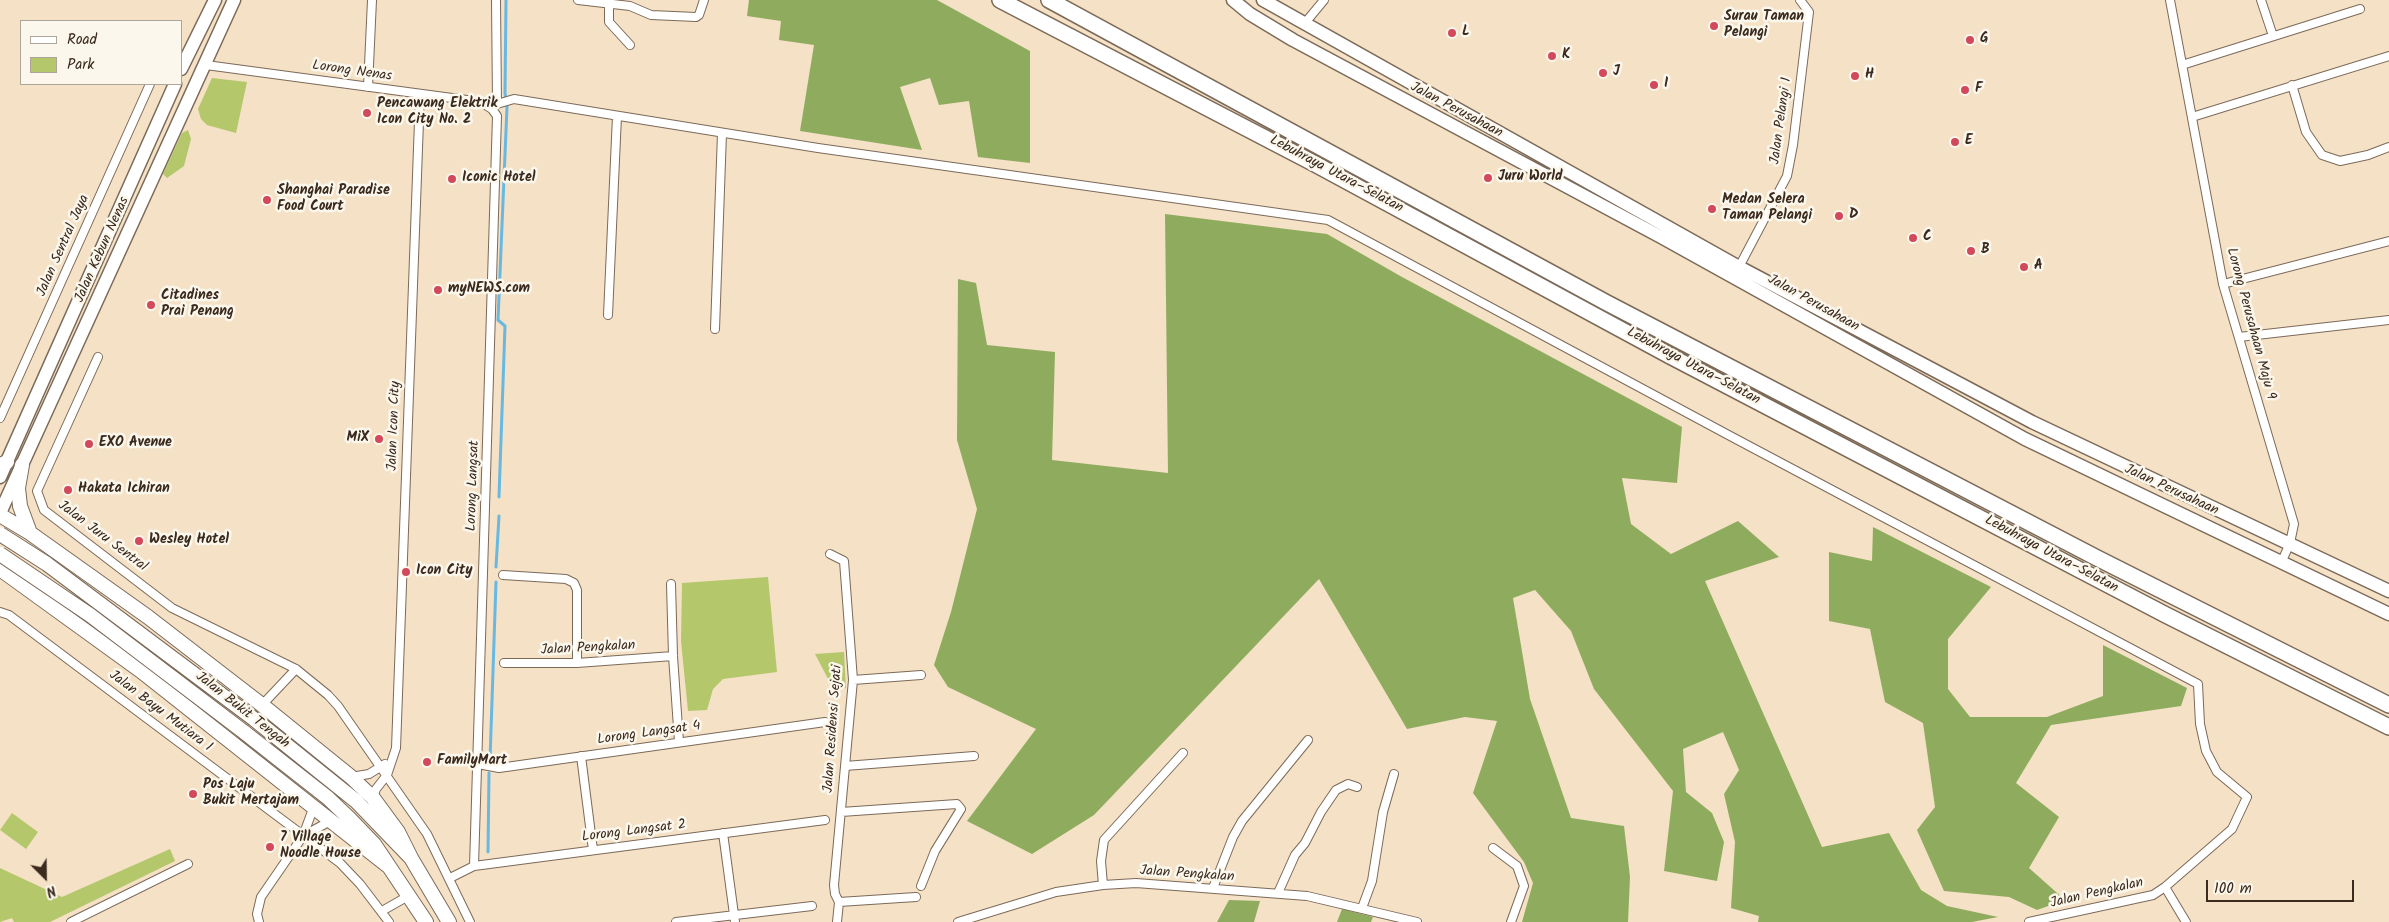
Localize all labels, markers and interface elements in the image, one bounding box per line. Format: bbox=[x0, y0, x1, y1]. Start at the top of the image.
place label: Surau Taman Pelangi bbox=[1724, 10, 1804, 42]
legend bbox=[20, 20, 182, 85]
marker: Surau Taman Pelangi bbox=[1708, 20, 1720, 32]
place label: L bbox=[1462, 25, 1470, 41]
marker: L bbox=[1446, 27, 1458, 39]
text: Road bbox=[67, 28, 97, 52]
place label: G bbox=[1980, 32, 1988, 48]
marker: G bbox=[1964, 34, 1976, 46]
place label: K bbox=[1562, 48, 1570, 64]
marker: K bbox=[1546, 50, 1558, 62]
text: Park bbox=[67, 53, 94, 77]
street label: Lorong Nenas bbox=[311, 58, 393, 86]
place label: J bbox=[1613, 65, 1620, 81]
marker: J bbox=[1597, 67, 1609, 79]
place label: H bbox=[1865, 68, 1874, 84]
marker: H bbox=[1849, 70, 1861, 82]
street label: Jalan Pelangi 1 bbox=[1768, 76, 1796, 166]
place label: I bbox=[1664, 77, 1668, 93]
marker: I bbox=[1648, 79, 1660, 91]
street label: Jalan Perusahaan bbox=[1407, 80, 1505, 142]
place label: F bbox=[1975, 82, 1983, 98]
marker: F bbox=[1959, 84, 1971, 96]
place label: Pencawang Elektrik Icon City No. 2 bbox=[377, 97, 497, 130]
marker: Pencawang Elektrik Icon City No. 2 bbox=[361, 107, 373, 119]
street label: Lebuhraya Utara–Selatan bbox=[1266, 133, 1406, 217]
place label: E bbox=[1965, 134, 1973, 150]
marker: E bbox=[1949, 136, 1961, 148]
place label: Juru World bbox=[1498, 170, 1563, 186]
place label: Iconic Hotel bbox=[462, 171, 536, 187]
marker: Juru World bbox=[1482, 172, 1494, 184]
marker: Iconic Hotel bbox=[446, 173, 458, 185]
place label: Shanghai Paradise Food Court bbox=[277, 184, 390, 216]
street label: Jalan Sentral Jaya bbox=[34, 193, 94, 299]
place label: Medan Selera Taman Pelangi bbox=[1722, 193, 1812, 226]
marker: Shanghai Paradise Food Court bbox=[261, 194, 273, 206]
street label: Jalan Kebun Nenas bbox=[72, 195, 134, 305]
marker: Medan Selera Taman Pelangi bbox=[1706, 203, 1718, 215]
place label: D bbox=[1849, 208, 1858, 224]
marker: D bbox=[1833, 210, 1845, 222]
place label: C bbox=[1923, 230, 1932, 246]
marker: C bbox=[1907, 232, 1919, 244]
place label: B bbox=[1981, 243, 1990, 259]
marker: B bbox=[1965, 245, 1977, 257]
street label: Lorong Perusahaan Maju 9 bbox=[2222, 246, 2278, 402]
place label: A bbox=[2034, 259, 2043, 275]
marker: A bbox=[2018, 261, 2030, 273]
street label: Jalan Perusahaan bbox=[1764, 272, 1862, 336]
place label: myNEWS.com bbox=[448, 282, 530, 298]
marker: myNEWS.com bbox=[432, 284, 444, 296]
place label: Citadines Prai Penang bbox=[161, 289, 234, 322]
marker: Citadines Prai Penang bbox=[145, 299, 157, 311]
street label: Lebuhraya Utara–Selatan bbox=[1623, 325, 1763, 409]
street label: Jalan Icon City bbox=[385, 381, 405, 471]
place label: MiX bbox=[347, 431, 369, 447]
marker: MiX bbox=[373, 433, 385, 445]
place label: EXO Avenue bbox=[99, 436, 172, 452]
marker: EXO Avenue bbox=[83, 438, 95, 450]
street label: Lorong Langsat bbox=[464, 440, 484, 532]
street label: Jalan Perusahaan bbox=[2121, 462, 2221, 520]
place label: Hakata Ichiran bbox=[78, 482, 170, 498]
marker: Hakata Ichiran bbox=[62, 484, 74, 496]
street label: Jalan Juru Sentral bbox=[54, 498, 150, 576]
street label: Lebuhraya Utara–Selatan bbox=[1981, 513, 2121, 597]
place label: Wesley Hotel bbox=[149, 533, 229, 549]
marker: Wesley Hotel bbox=[133, 535, 145, 547]
place label: Icon City bbox=[416, 564, 473, 580]
marker: Icon City bbox=[400, 566, 412, 578]
street label: Jalan Pengkalan bbox=[540, 638, 636, 660]
street label: Jalan Residensi Sejati bbox=[821, 664, 847, 794]
street label: Jalan Bayu Mutiara 1 bbox=[105, 668, 215, 756]
street label: Jalan Bukit Tengah bbox=[192, 669, 292, 753]
street label: Lorong Langsat 4 bbox=[596, 718, 702, 750]
place label: FamilyMart bbox=[437, 754, 507, 770]
marker: FamilyMart bbox=[421, 756, 433, 768]
place label: Pos Laju Bukit Mertajam bbox=[203, 778, 299, 810]
marker: Pos Laju Bukit Mertajam bbox=[187, 788, 199, 800]
street label: Lorong Langsat 2 bbox=[581, 817, 687, 847]
place label: 7 Village Noodle House bbox=[280, 831, 361, 864]
marker: 7 Village Noodle House bbox=[264, 841, 276, 853]
north arrow bbox=[20, 852, 70, 902]
street label: Jalan Pengkalan bbox=[1139, 863, 1235, 887]
scale bar bbox=[2209, 870, 2356, 902]
street label: Jalan Pengkalan bbox=[2049, 875, 2145, 913]
text: 100 m bbox=[2214, 877, 2252, 901]
text: N bbox=[42, 879, 59, 903]

